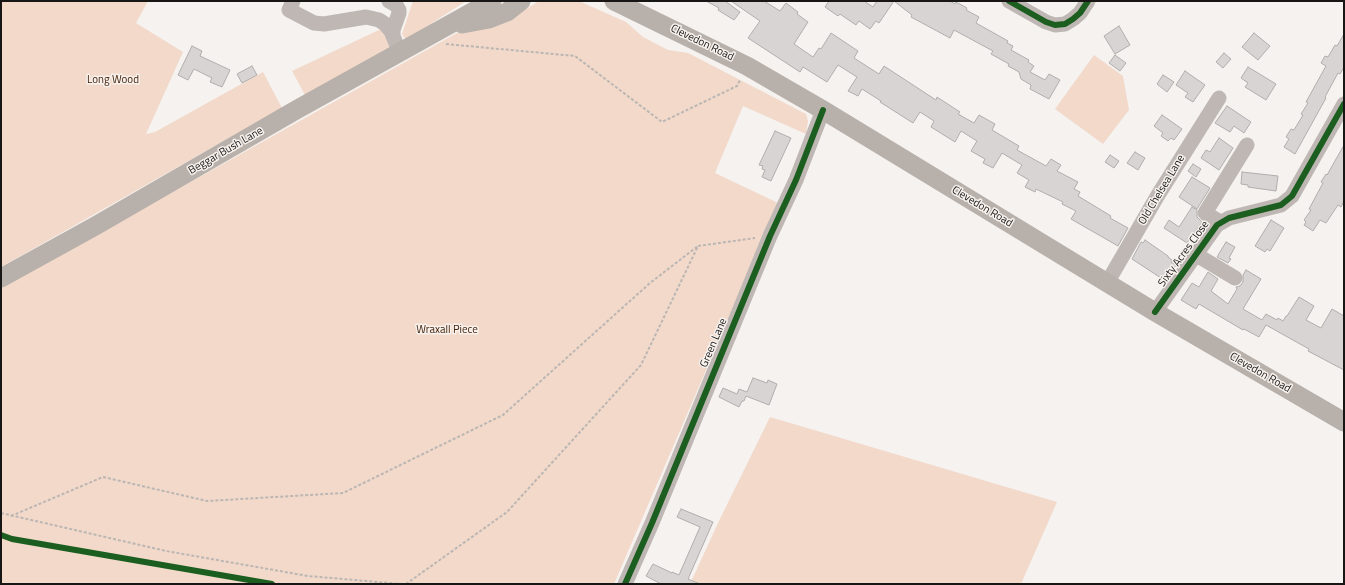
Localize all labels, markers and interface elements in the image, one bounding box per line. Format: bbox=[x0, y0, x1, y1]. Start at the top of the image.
street label: Clevedon Road bbox=[668, 22, 736, 64]
park label: Long Wood bbox=[87, 73, 139, 87]
street label: Beggar Bush Lane bbox=[186, 124, 266, 178]
street label: Old Chelsea Lane bbox=[1136, 153, 1188, 227]
street label: Clevedon Road bbox=[949, 184, 1015, 230]
street label: Sixty Acres Close bbox=[1156, 219, 1212, 289]
street label: Green Lane bbox=[698, 316, 730, 370]
park label: Wraxall Piece bbox=[416, 323, 478, 337]
street label: Clevedon Road bbox=[1227, 350, 1293, 396]

